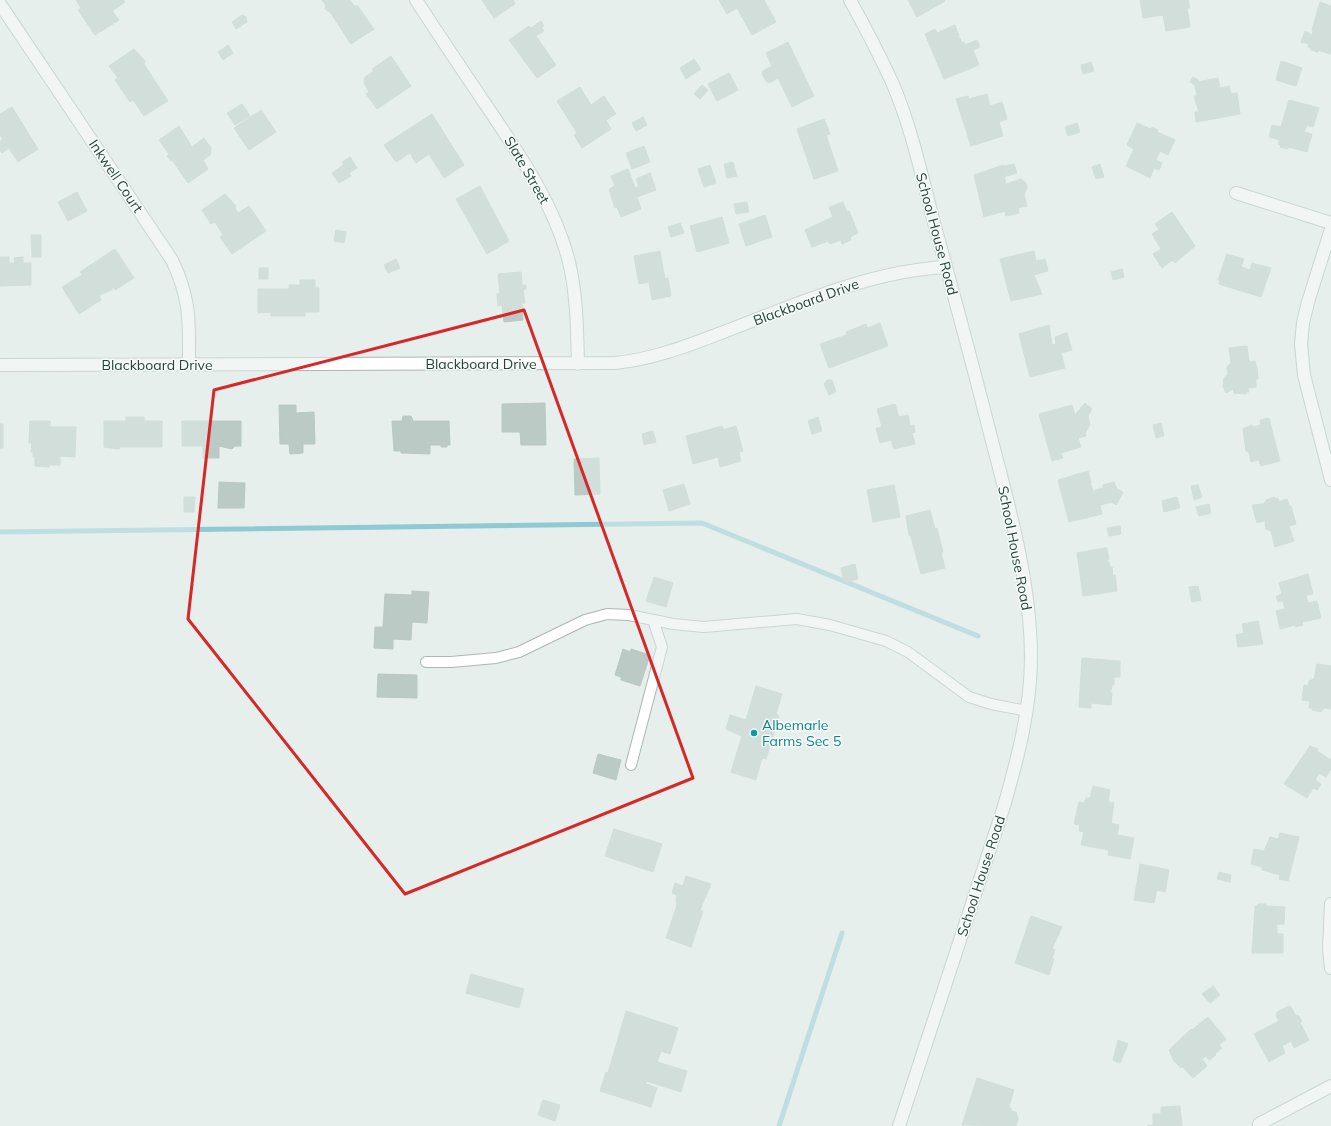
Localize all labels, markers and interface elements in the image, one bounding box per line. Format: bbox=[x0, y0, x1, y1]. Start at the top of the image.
street label: Slate Street bbox=[500, 133, 554, 207]
street label: Inkwell Court bbox=[85, 136, 147, 216]
street label: School House Road bbox=[912, 171, 962, 297]
street label: Blackboard Drive bbox=[751, 275, 861, 329]
street label: Blackboard Drive bbox=[425, 355, 537, 373]
street label: Blackboard Drive bbox=[101, 356, 213, 374]
street label: School House Road bbox=[994, 484, 1036, 612]
place label: Albemarle Farms Sec 5 bbox=[762, 716, 841, 750]
marker: Albemarle Farms Sec 5 bbox=[749, 728, 759, 738]
street label: School House Road bbox=[953, 813, 1009, 939]

